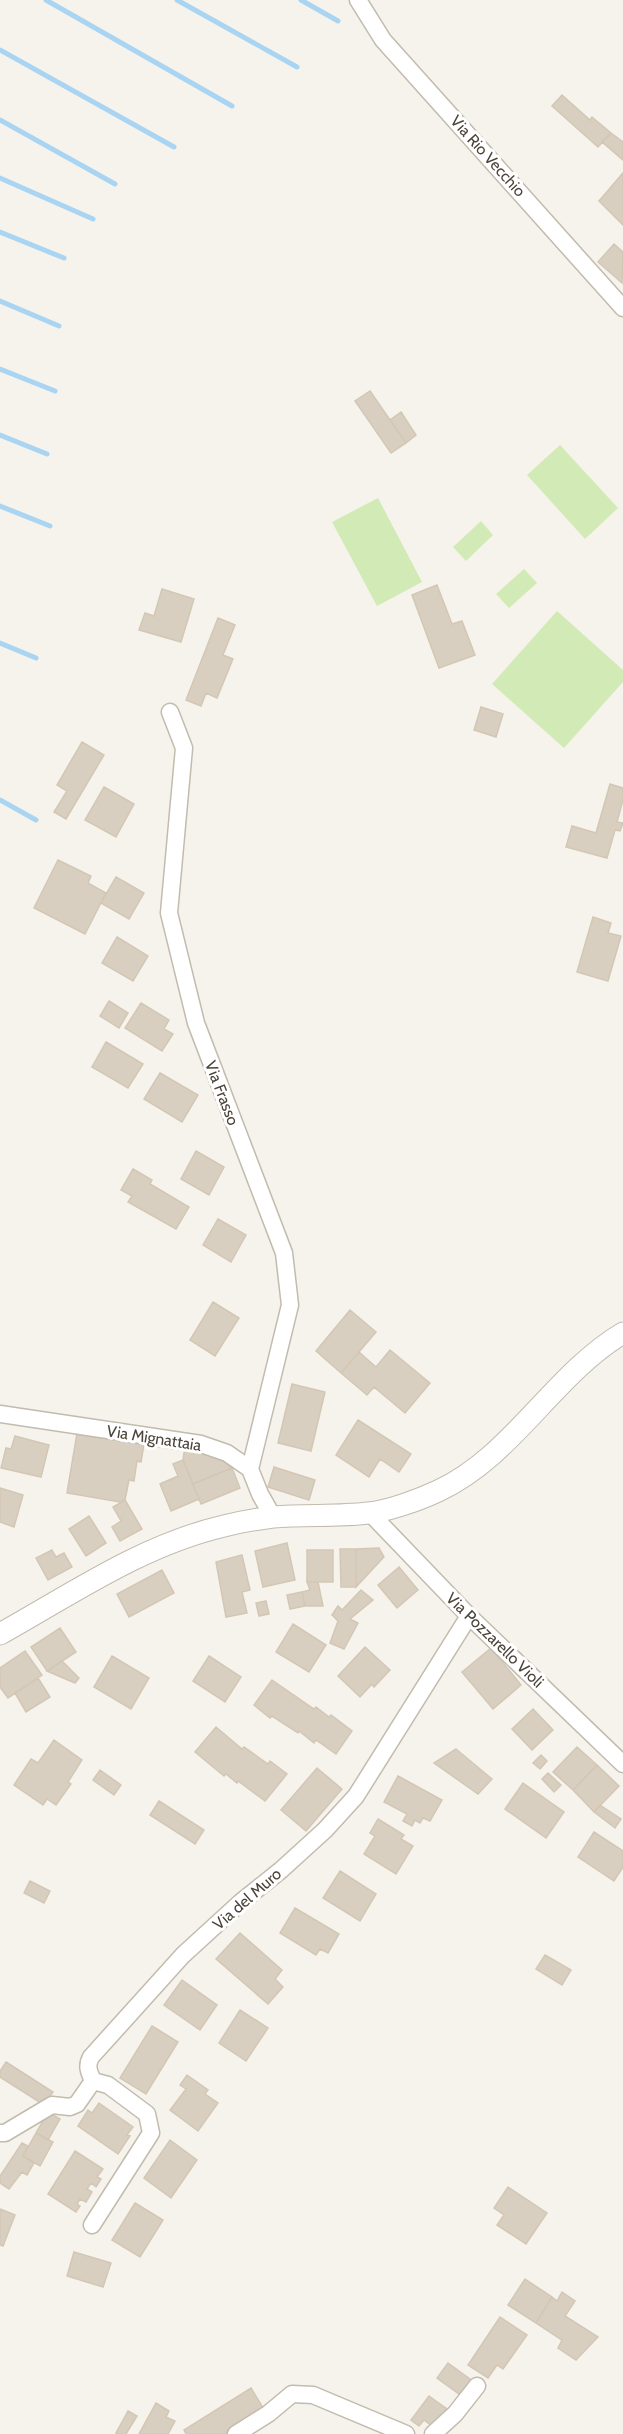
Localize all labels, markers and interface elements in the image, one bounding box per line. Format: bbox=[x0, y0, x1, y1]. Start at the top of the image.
street label: Via Rio Vecchio bbox=[447, 111, 530, 201]
street label: Via Frasso bbox=[201, 1058, 243, 1128]
street label: Via Mignattaia bbox=[105, 1421, 203, 1455]
street label: Via Pozzarello Violi bbox=[442, 1589, 548, 1691]
street label: Via del Muro bbox=[209, 1864, 285, 1934]

